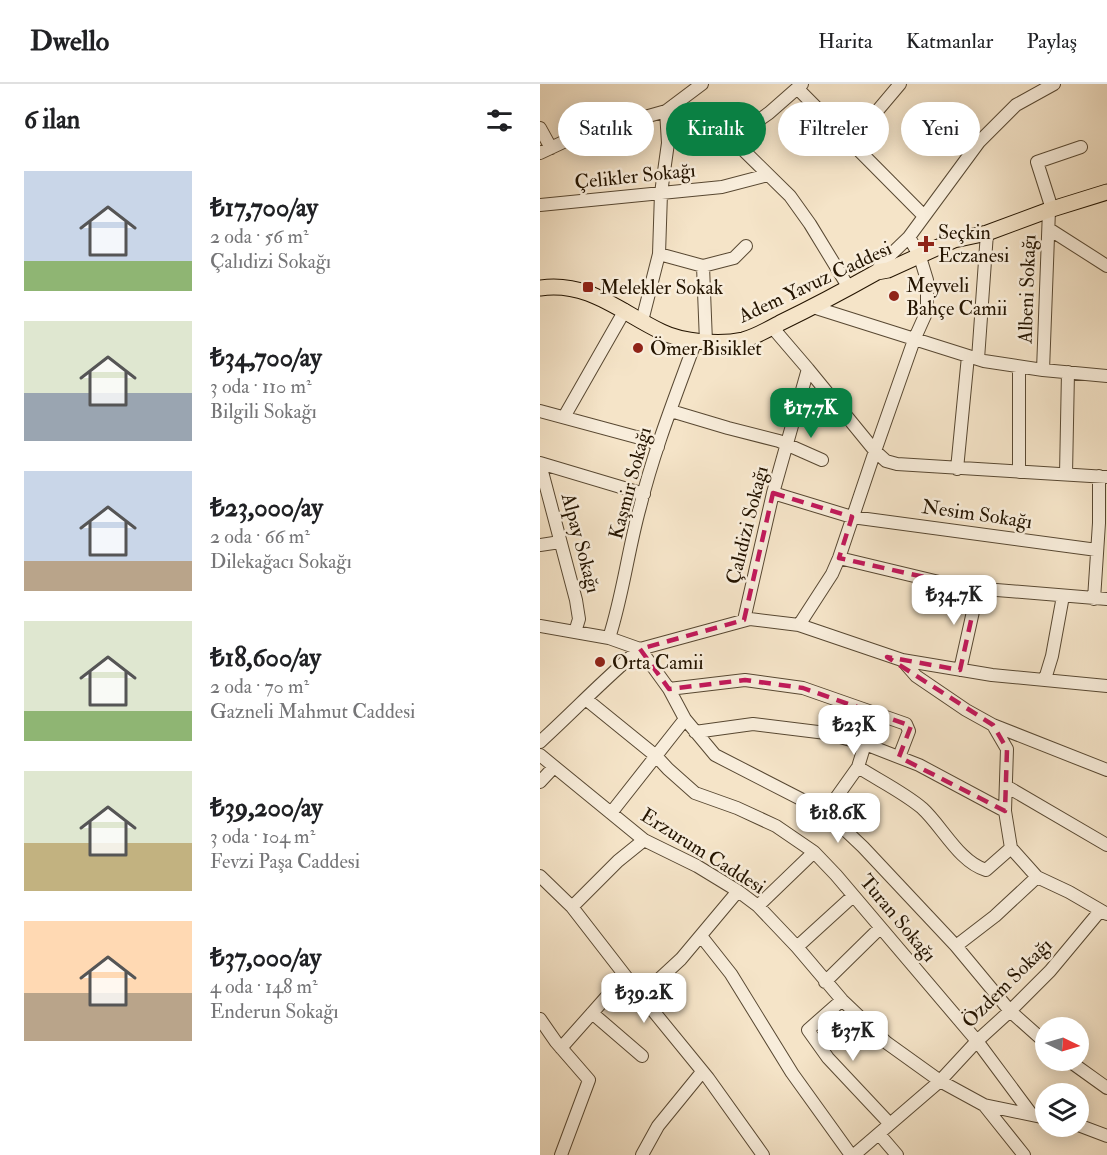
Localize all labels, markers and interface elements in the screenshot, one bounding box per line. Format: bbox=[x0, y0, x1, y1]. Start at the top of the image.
text: Dwello bbox=[30, 24, 109, 59]
text: Harita bbox=[818, 28, 873, 55]
text: Katmanlar bbox=[906, 28, 993, 55]
text: Paylaş bbox=[1026, 28, 1077, 55]
chip: Satılık bbox=[558, 102, 654, 156]
chip: Kiralık bbox=[666, 102, 766, 156]
chip: Filtreler bbox=[778, 102, 889, 156]
chip: Yeni bbox=[901, 102, 980, 156]
text: 6 ilan bbox=[24, 104, 80, 136]
icon: filters bbox=[483, 104, 516, 137]
street label: Çelikler Sokağı bbox=[573, 157, 697, 195]
text: ₺17,700/ay bbox=[210, 192, 318, 224]
icon: home bbox=[72, 195, 144, 267]
place label: Seçkin Eczanesi bbox=[938, 220, 1009, 268]
text: 2 oda · 56 m² bbox=[210, 224, 309, 249]
street label: Albeni Sokağı bbox=[1013, 234, 1041, 345]
street label: Adem Yavuz Caddesi bbox=[733, 236, 896, 329]
marker: Seçkin Eczanesi bbox=[919, 237, 933, 251]
text: Çalıdizi Sokağı bbox=[210, 249, 331, 274]
place label: Meyveli Bahçe Camii bbox=[906, 273, 1007, 321]
place label: Melekler Sokak bbox=[600, 275, 724, 300]
marker: Melekler Sokak bbox=[581, 280, 595, 294]
marker: Meyveli Bahçe Camii bbox=[887, 289, 901, 303]
place label: Ömer Bisiklet bbox=[650, 336, 762, 361]
marker: Ömer Bisiklet bbox=[631, 341, 645, 355]
text: ₺34,700/ay bbox=[210, 342, 322, 374]
icon: home bbox=[72, 345, 144, 417]
text: 3 oda · 110 m² bbox=[210, 374, 312, 399]
pin: ₺17.7K bbox=[762, 388, 860, 439]
text: ₺17.7K bbox=[784, 395, 838, 420]
text: Bilgili Sokağı bbox=[210, 399, 317, 424]
street label: Kaşmir Sokağı bbox=[603, 424, 657, 542]
street label: Çalıdizi Sokağı bbox=[720, 463, 774, 587]
street label: Alpay Sokağı bbox=[554, 489, 606, 596]
text: ₺23,000/ay bbox=[210, 492, 323, 524]
street label: Nesim Sokağı bbox=[920, 494, 1034, 534]
icon: home bbox=[72, 495, 144, 567]
text: 2 oda · 66 m² bbox=[210, 524, 310, 549]
text: Dilekağacı Sokağı bbox=[210, 549, 352, 574]
pin: ₺34.7K bbox=[905, 575, 1003, 626]
text: ₺34.7K bbox=[926, 582, 982, 607]
text: ₺18,600/ay bbox=[210, 642, 321, 674]
icon: home bbox=[72, 645, 144, 717]
place label: Orta Camii bbox=[612, 650, 704, 675]
marker: Orta Camii bbox=[593, 655, 607, 669]
text: 2 oda · 70 m² bbox=[210, 674, 309, 699]
text: Gazneli Mahmut Caddesi bbox=[210, 699, 415, 724]
pin: ₺23K bbox=[818, 705, 890, 756]
text: ₺23K bbox=[832, 712, 876, 737]
text: ₺39,200/ay bbox=[210, 792, 323, 824]
pin: ₺18.6K bbox=[789, 793, 887, 844]
icon: home bbox=[72, 795, 144, 867]
text: ₺18.6K bbox=[810, 800, 866, 825]
street label: Erzurum Caddesi bbox=[636, 803, 770, 899]
text: 3 oda · 104 m² bbox=[210, 824, 315, 849]
text: Fevzi Paşa Caddesi bbox=[210, 849, 360, 874]
street label: Turan Sokağı bbox=[854, 869, 942, 967]
street label: Özdem Sokağı bbox=[957, 933, 1057, 1033]
text: ₺37,000/ay bbox=[210, 942, 321, 974]
icon: home bbox=[72, 945, 144, 1017]
pin: ₺39.2K bbox=[595, 973, 693, 1024]
text: 4 oda · 148 m² bbox=[210, 974, 318, 999]
text: ₺39.2K bbox=[615, 980, 673, 1005]
text: Enderun Sokağı bbox=[210, 999, 339, 1024]
pin: ₺37K bbox=[817, 1011, 889, 1062]
north arrow bbox=[1035, 1017, 1089, 1071]
map controls bbox=[1035, 1017, 1089, 1137]
text: ₺37K bbox=[832, 1018, 874, 1043]
button: layers bbox=[1035, 1083, 1089, 1137]

